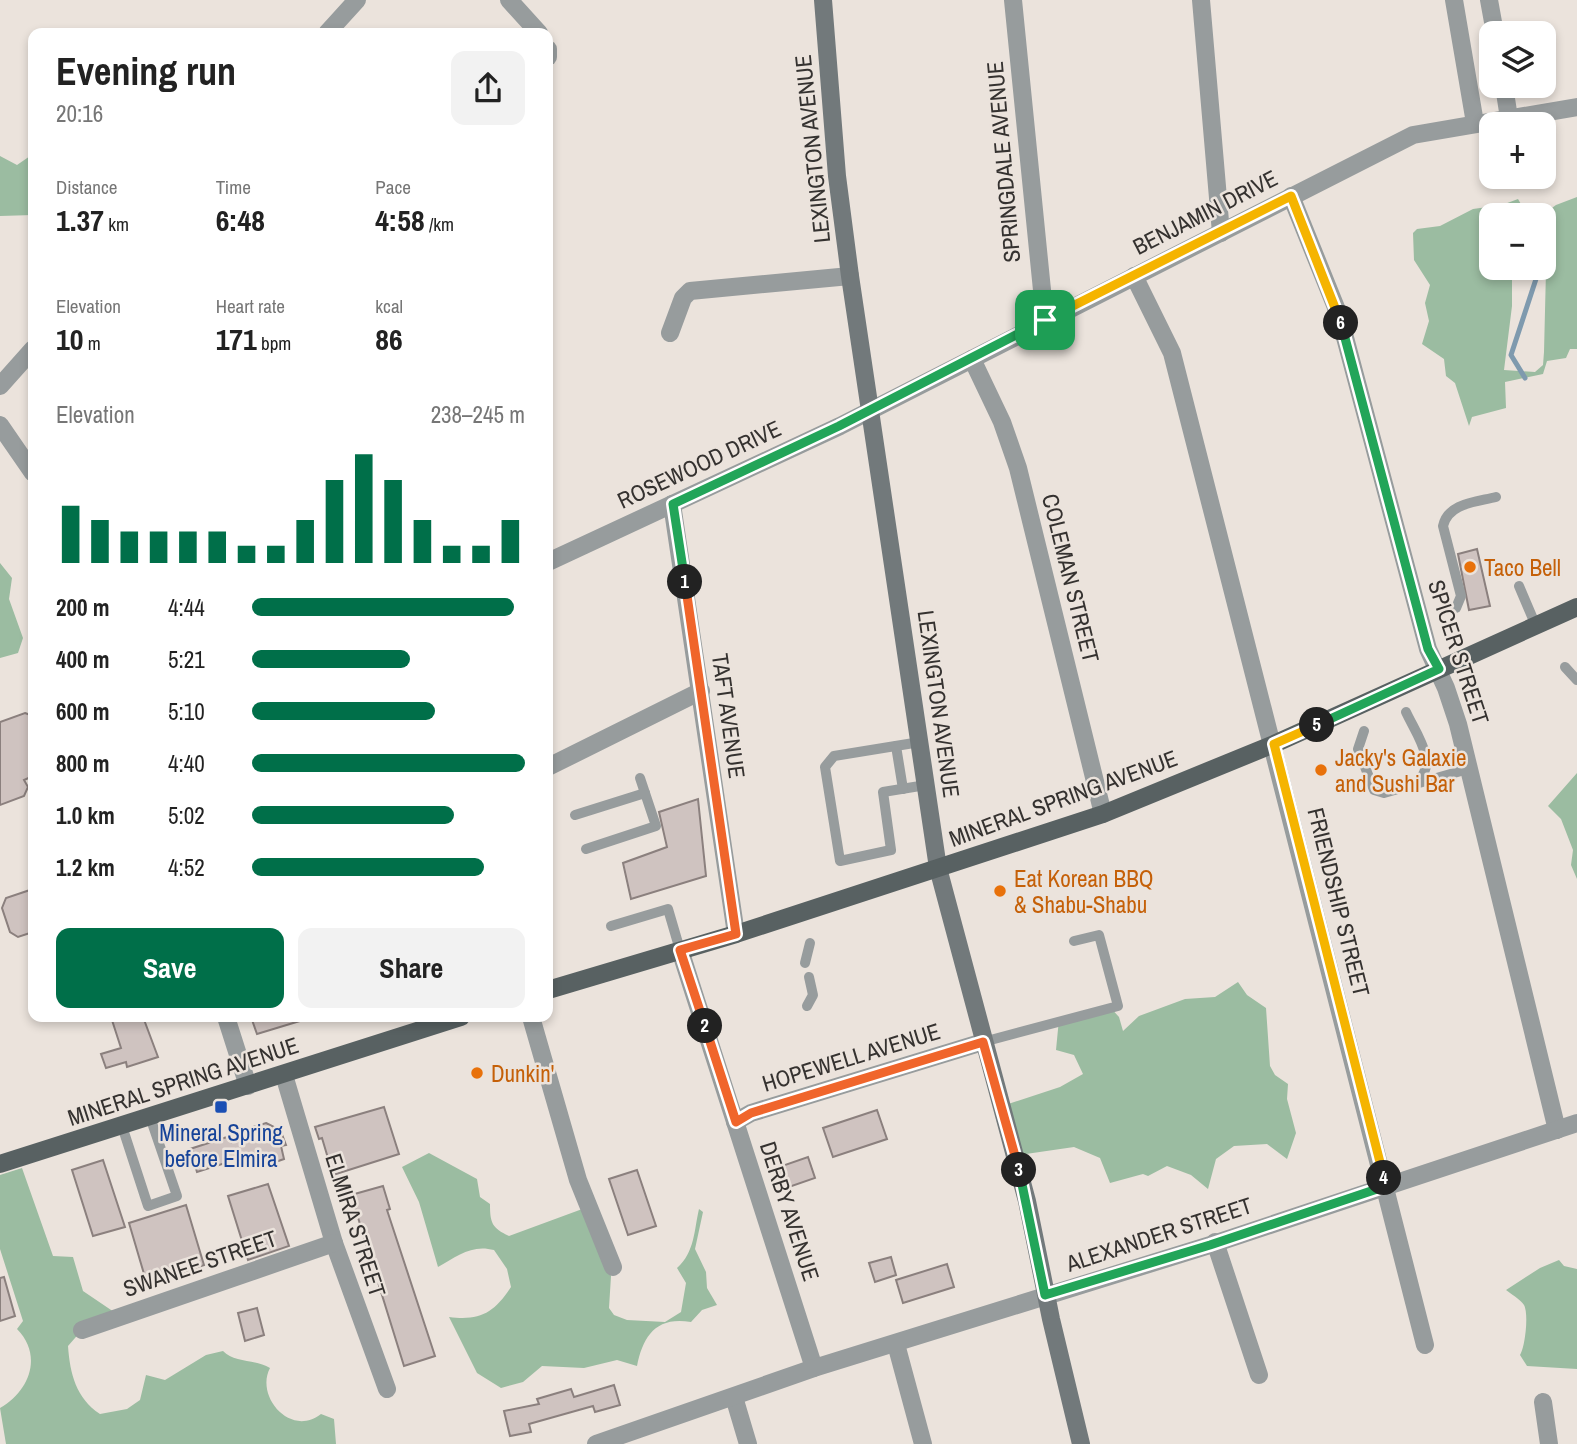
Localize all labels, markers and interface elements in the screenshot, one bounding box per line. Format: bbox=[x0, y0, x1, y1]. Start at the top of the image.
map controls bbox=[1479, 21, 1556, 280]
button: layers bbox=[1479, 21, 1556, 98]
text: Evening run bbox=[56, 46, 236, 97]
button: share bbox=[451, 51, 525, 125]
street label: LEXINGTON AVENUE bbox=[787, 53, 837, 245]
street label: SPRINGDALE AVENUE bbox=[979, 60, 1027, 264]
text: 20:16 bbox=[56, 98, 103, 129]
button: + bbox=[1479, 112, 1556, 189]
street label: BENJAMIN DRIVE bbox=[1127, 162, 1283, 262]
text: Distance bbox=[56, 174, 117, 200]
text: Time bbox=[216, 174, 251, 200]
text: Pace bbox=[375, 174, 411, 200]
text: 1.37 bbox=[56, 200, 104, 240]
text: 6:48 bbox=[216, 200, 265, 240]
text: 4:58 bbox=[375, 200, 425, 240]
button: − bbox=[1479, 203, 1556, 280]
text: km bbox=[104, 211, 129, 237]
text: /km bbox=[425, 211, 454, 237]
pin bbox=[1015, 290, 1075, 350]
text: Elevation bbox=[56, 293, 121, 319]
text: Heart rate bbox=[216, 293, 285, 319]
text: kcal bbox=[375, 293, 403, 319]
icon: arrive bbox=[1026, 301, 1064, 339]
pin: 6 bbox=[1324, 306, 1358, 340]
text: 6 bbox=[1336, 309, 1345, 335]
text: 10 bbox=[56, 319, 83, 359]
text: 171 bbox=[216, 319, 257, 359]
text: 86 bbox=[375, 319, 403, 359]
text: m bbox=[83, 330, 101, 356]
text: bpm bbox=[257, 330, 291, 356]
text: Elevation bbox=[56, 399, 135, 430]
text: 238–245 m bbox=[431, 399, 525, 430]
street label: ROSEWOOD DRIVE bbox=[612, 413, 786, 515]
street label: COLEMAN STREET bbox=[1035, 490, 1107, 666]
place label: Taco Bell bbox=[1484, 552, 1561, 583]
marker: Taco Bell bbox=[1462, 559, 1478, 575]
pin: 1 bbox=[668, 564, 702, 600]
text: 1 bbox=[680, 568, 689, 594]
street label: SPICER STREET bbox=[1421, 576, 1497, 729]
text: 200 m bbox=[56, 592, 109, 623]
text: 4:44 bbox=[168, 592, 205, 623]
street label: LEXINGTON AVENUE bbox=[910, 608, 968, 800]
text: 400 m bbox=[56, 644, 109, 675]
text: 5:21 bbox=[168, 644, 205, 675]
street label: TAFT AVENUE bbox=[705, 652, 753, 780]
text: 600 m bbox=[56, 696, 109, 727]
text: 5:10 bbox=[168, 696, 205, 727]
pin: 5 bbox=[1300, 708, 1334, 742]
text: 5 bbox=[1312, 711, 1321, 737]
street label: MINERAL SPRING AVENUE bbox=[944, 742, 1182, 854]
place label: Jacky's Galaxie and Sushi Bar bbox=[1335, 742, 1467, 799]
text: 800 m bbox=[56, 748, 109, 779]
text: 4:40 bbox=[168, 748, 205, 779]
marker: Jacky's Galaxie and Sushi Bar bbox=[1313, 762, 1329, 778]
text: 1.0 km bbox=[56, 800, 115, 831]
text: 5:02 bbox=[168, 800, 205, 831]
street label: FRIENDSHIP STREET bbox=[1301, 804, 1378, 1000]
text: 1.2 km bbox=[56, 852, 115, 883]
text: 4:52 bbox=[168, 852, 205, 883]
place label: Eat Korean BBQ & Shabu-Shabu bbox=[1014, 863, 1153, 920]
marker: Eat Korean BBQ & Shabu-Shabu bbox=[992, 883, 1008, 899]
button: Save bbox=[56, 928, 284, 1008]
button: Share bbox=[298, 928, 525, 1008]
pin: 2 bbox=[688, 1009, 722, 1044]
text: 2 bbox=[700, 1012, 709, 1038]
street label: HOPEWELL AVENUE bbox=[758, 1015, 944, 1099]
street label: MINERAL SPRING AVENUE bbox=[64, 1029, 302, 1133]
place label: Dunkin' bbox=[491, 1058, 554, 1089]
marker: Dunkin' bbox=[469, 1065, 485, 1081]
marker: Mineral Spring before Elmira bbox=[213, 1099, 229, 1115]
place label: Mineral Spring before Elmira bbox=[159, 1117, 283, 1174]
street label: DERBY AVENUE bbox=[753, 1137, 827, 1285]
street label: ELMIRA STREET bbox=[318, 1149, 394, 1301]
pin: 3 bbox=[1002, 1152, 1036, 1188]
text: 3 bbox=[1014, 1156, 1023, 1182]
pin: 4 bbox=[1366, 1160, 1402, 1196]
text: 4 bbox=[1379, 1164, 1388, 1190]
street label: ALEXANDER STREET bbox=[1061, 1189, 1256, 1279]
street label: SWANEE STREET bbox=[119, 1222, 281, 1304]

